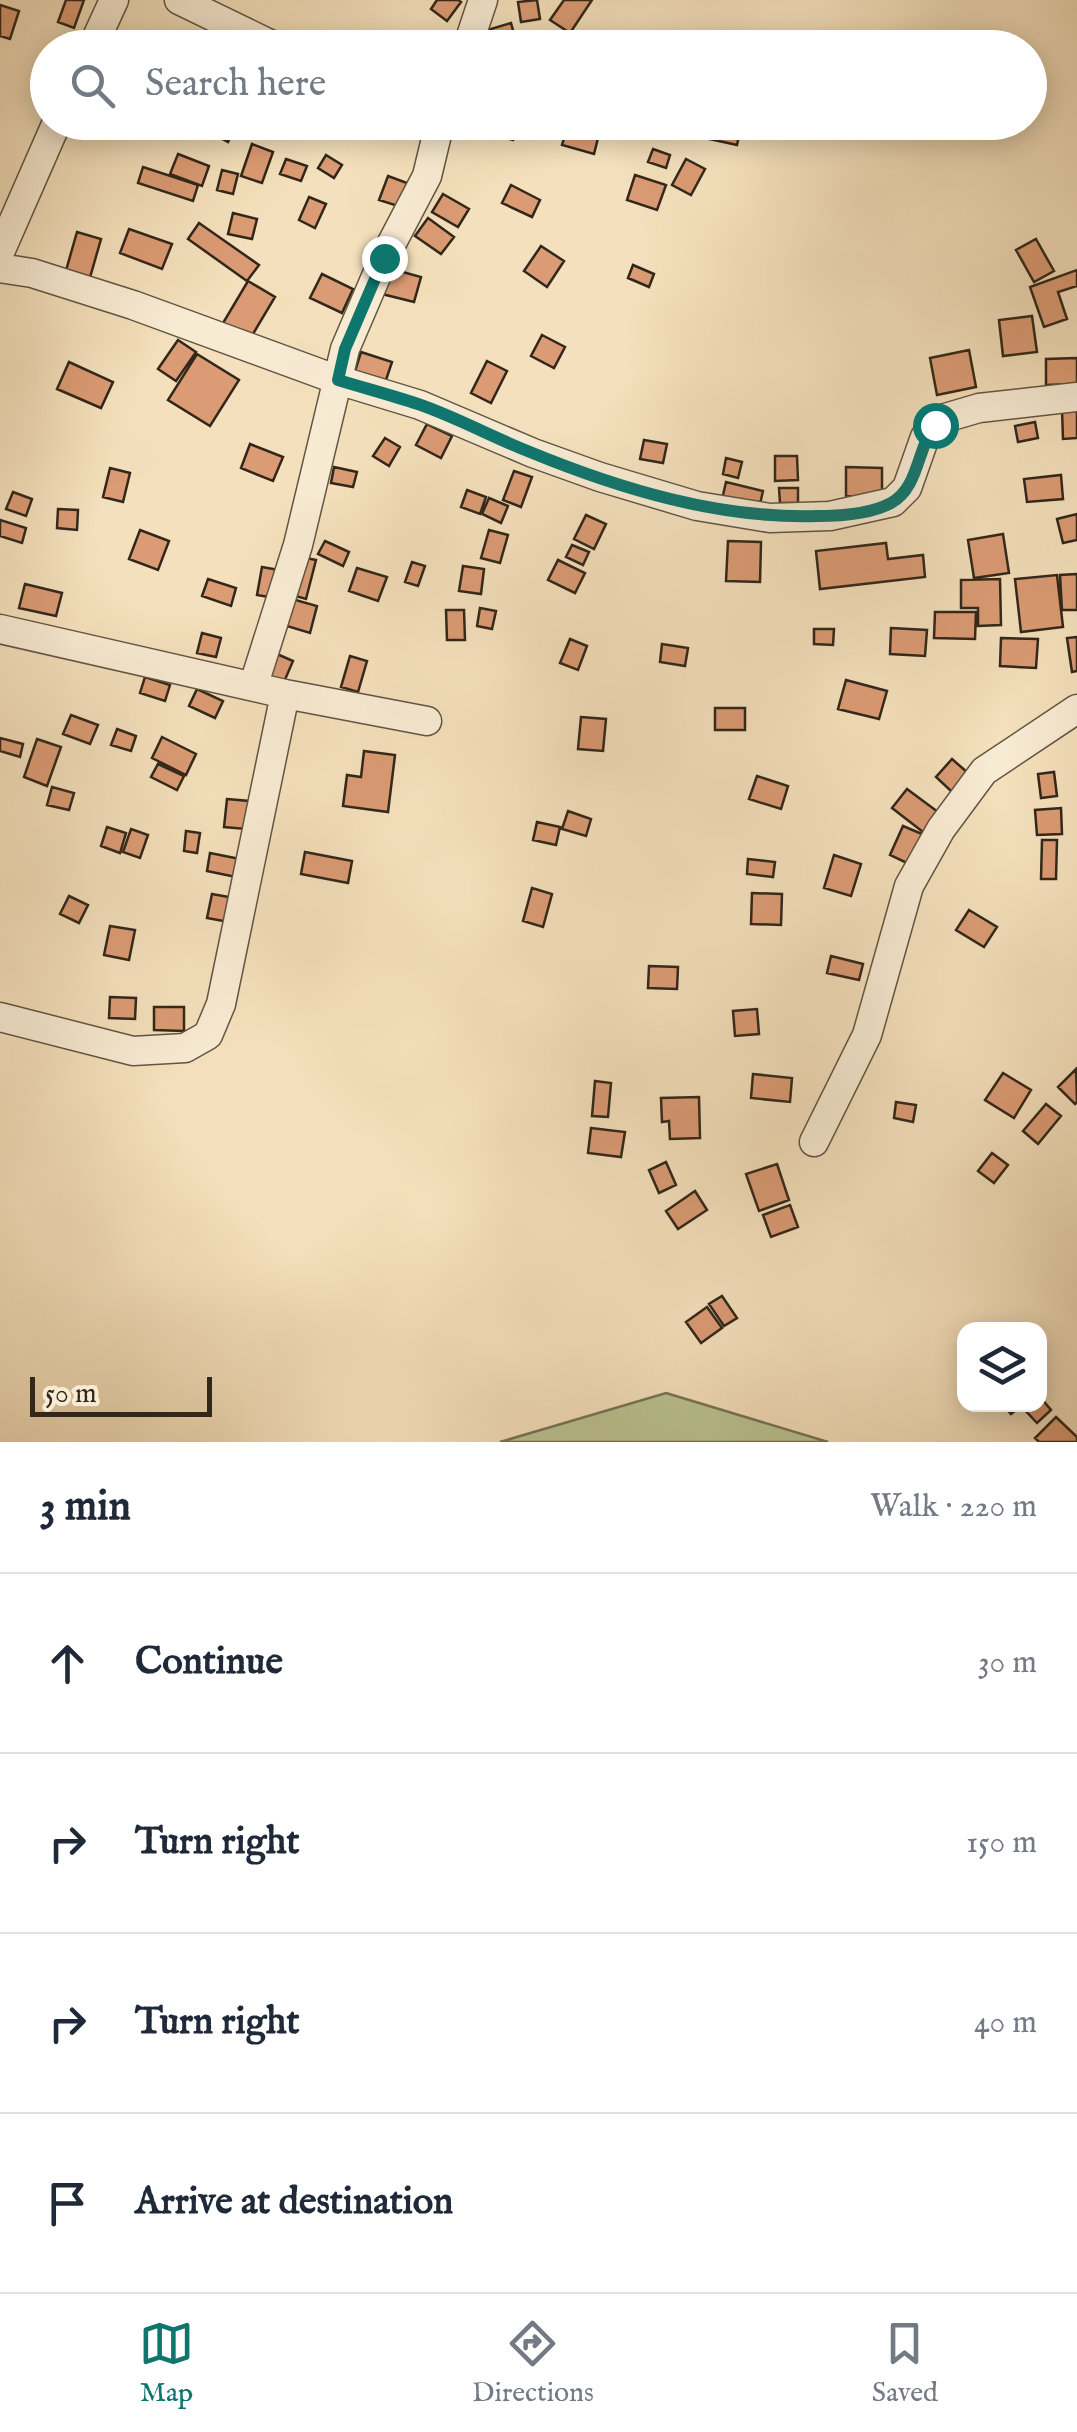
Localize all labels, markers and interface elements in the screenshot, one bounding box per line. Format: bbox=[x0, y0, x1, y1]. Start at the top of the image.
search box bbox=[30, 30, 1047, 140]
icon: search bbox=[65, 58, 120, 113]
text: Search here bbox=[145, 61, 326, 109]
route end bbox=[362, 236, 408, 282]
route start bbox=[913, 403, 959, 449]
map controls bbox=[957, 1322, 1047, 1412]
button: layers bbox=[957, 1322, 1047, 1412]
scale bar bbox=[30, 1372, 212, 1416]
text: 50 m bbox=[45, 1377, 97, 1412]
text: 3 min bbox=[40, 1481, 131, 1534]
text: Walk · 220 m bbox=[870, 1487, 1037, 1528]
icon: ahead bbox=[40, 1636, 95, 1691]
text: Continue bbox=[135, 1639, 283, 1687]
text: 30 m bbox=[978, 1643, 1037, 1684]
icon: right bbox=[40, 1816, 95, 1871]
text: Turn right bbox=[135, 1819, 299, 1867]
text: 150 m bbox=[966, 1823, 1037, 1864]
icon: right bbox=[40, 1996, 95, 2051]
text: Turn right bbox=[135, 1999, 299, 2047]
text: 40 m bbox=[974, 2003, 1037, 2044]
icon: arrive bbox=[40, 2176, 95, 2231]
text: Arrive at destination bbox=[135, 2179, 453, 2227]
tab: Map bbox=[139, 2316, 194, 2411]
tab: Directions bbox=[472, 2316, 594, 2411]
tab: Saved bbox=[872, 2316, 938, 2411]

